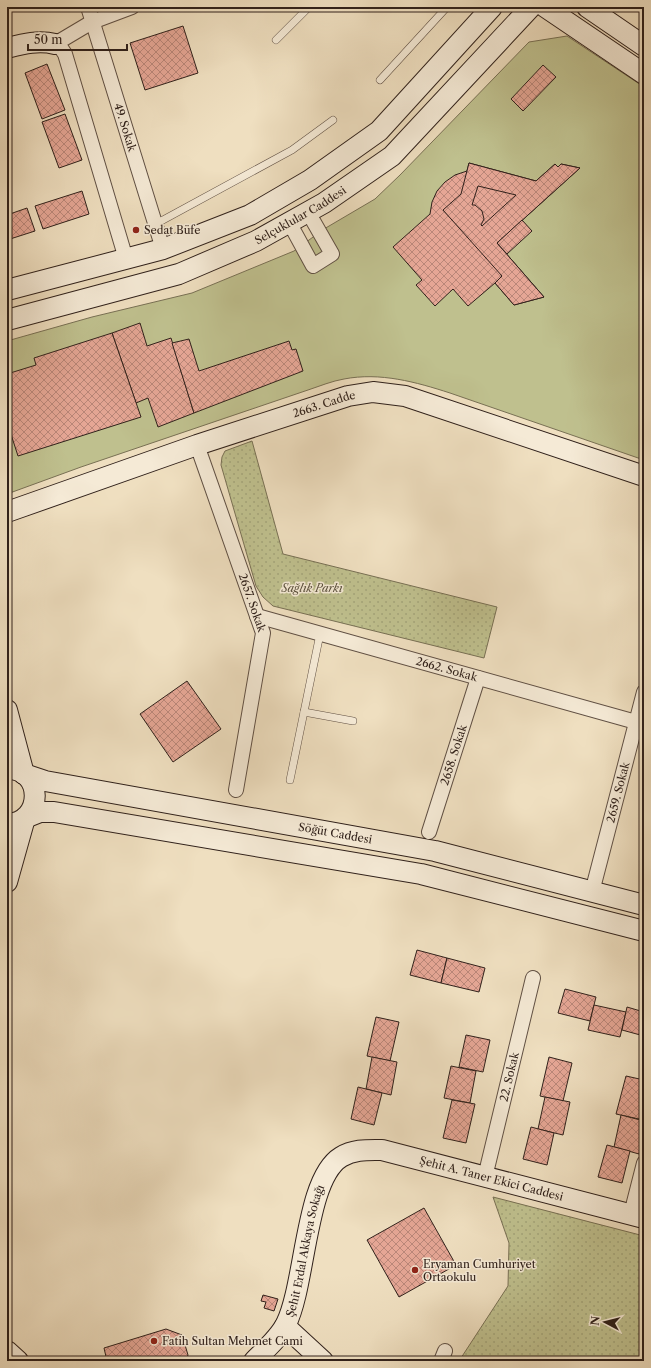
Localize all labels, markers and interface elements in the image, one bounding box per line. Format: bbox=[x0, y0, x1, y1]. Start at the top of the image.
scale bar bbox=[28, 26, 127, 52]
text: 50 m bbox=[34, 32, 63, 47]
street label: 49. Sokak bbox=[111, 101, 140, 154]
street label: Selçuklular Caddesi bbox=[252, 183, 349, 247]
place label: Sedat Büfe bbox=[144, 223, 200, 237]
marker: Sedat Büfe bbox=[131, 225, 141, 235]
street label: 2663. Cadde bbox=[291, 388, 356, 420]
street label: 2657. Sokak bbox=[236, 571, 269, 634]
park label: Sağlık Parkı bbox=[280, 581, 343, 595]
street label: 2662. Sokak bbox=[414, 654, 480, 684]
street label: 2658. Sokak bbox=[437, 722, 470, 787]
street label: 2659. Sokak bbox=[603, 760, 633, 824]
street label: Söğüt Caddesi bbox=[297, 820, 374, 847]
street label: 22. Sokak bbox=[496, 1050, 522, 1103]
street label: Şehit A. Taner Ekici Caddesi bbox=[418, 1153, 565, 1204]
street label: Şehit Erdal Akkaya Sokağı bbox=[283, 1182, 327, 1319]
place label: Eryaman Cumhuriyet Ortaokulu bbox=[423, 1257, 536, 1284]
marker: Eryaman Cumhuriyet Ortaokulu bbox=[410, 1265, 420, 1275]
north arrow bbox=[585, 1302, 625, 1342]
text: N bbox=[588, 1315, 603, 1326]
place label: Fatih Sultan Mehmet Cami bbox=[162, 1334, 303, 1348]
marker: Fatih Sultan Mehmet Cami bbox=[149, 1336, 159, 1346]

